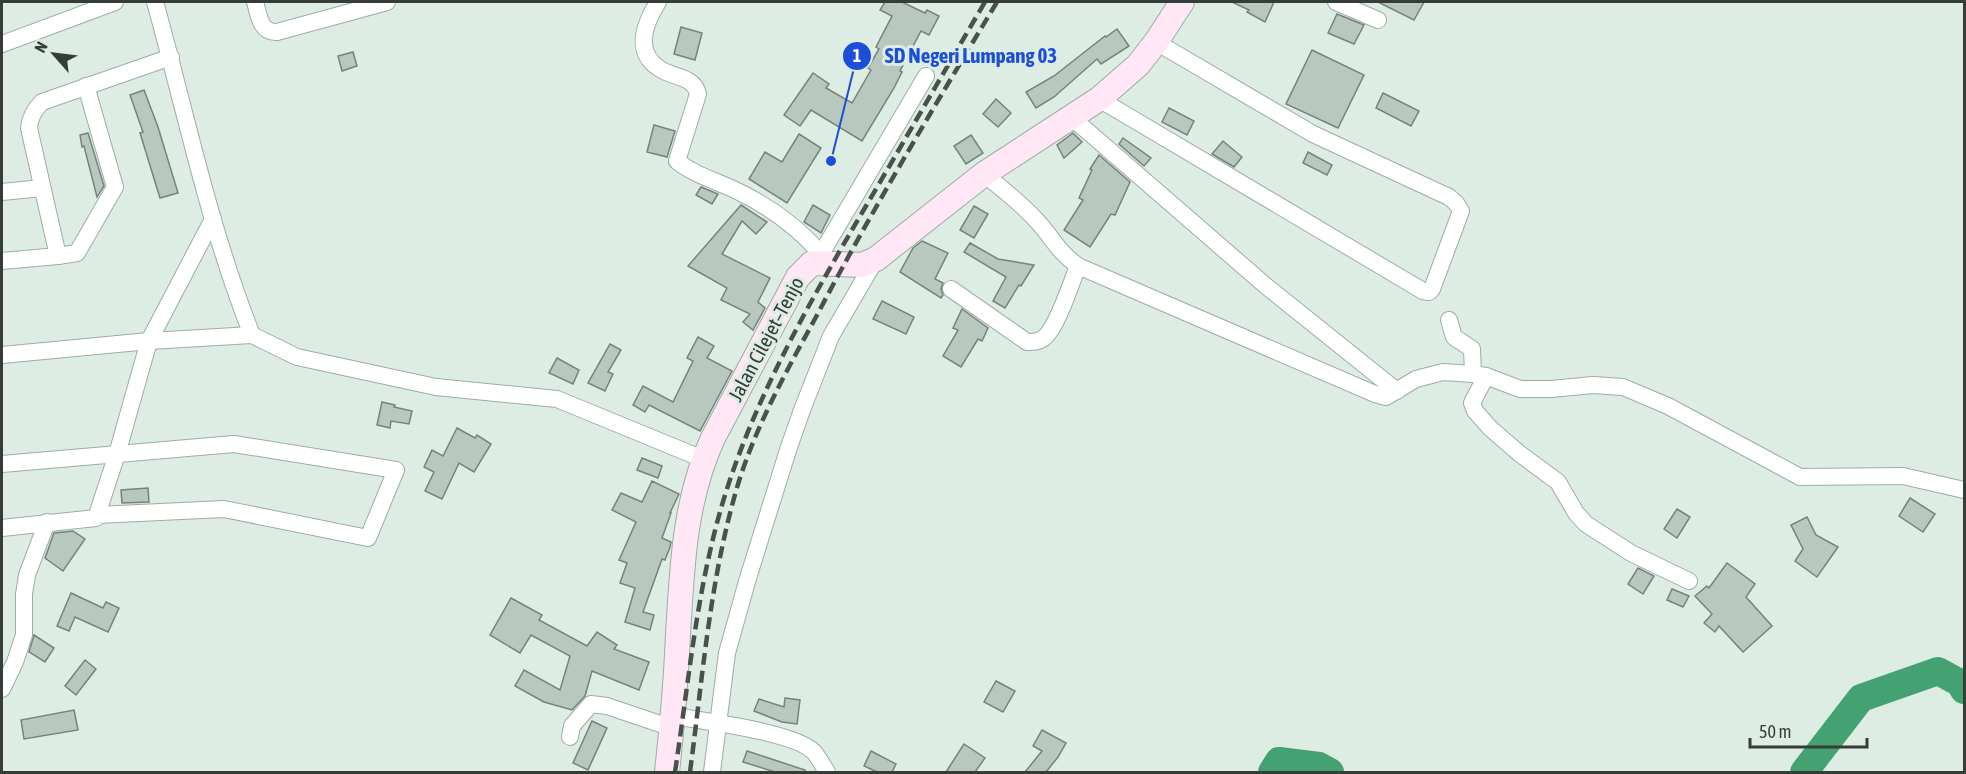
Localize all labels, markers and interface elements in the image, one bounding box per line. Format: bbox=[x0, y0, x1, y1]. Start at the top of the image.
north arrow bbox=[24, 24, 84, 84]
callout: SD Negeri Lumpang 03 bbox=[842, 36, 1069, 75]
text: N bbox=[31, 39, 51, 55]
text: SD Negeri Lumpang 03 bbox=[885, 43, 1057, 67]
text: 1 bbox=[853, 45, 861, 66]
street label: Jalan Cilejet–Tenjo bbox=[723, 273, 808, 405]
scale bar bbox=[1750, 711, 1867, 749]
text: 50 m bbox=[1759, 721, 1791, 742]

